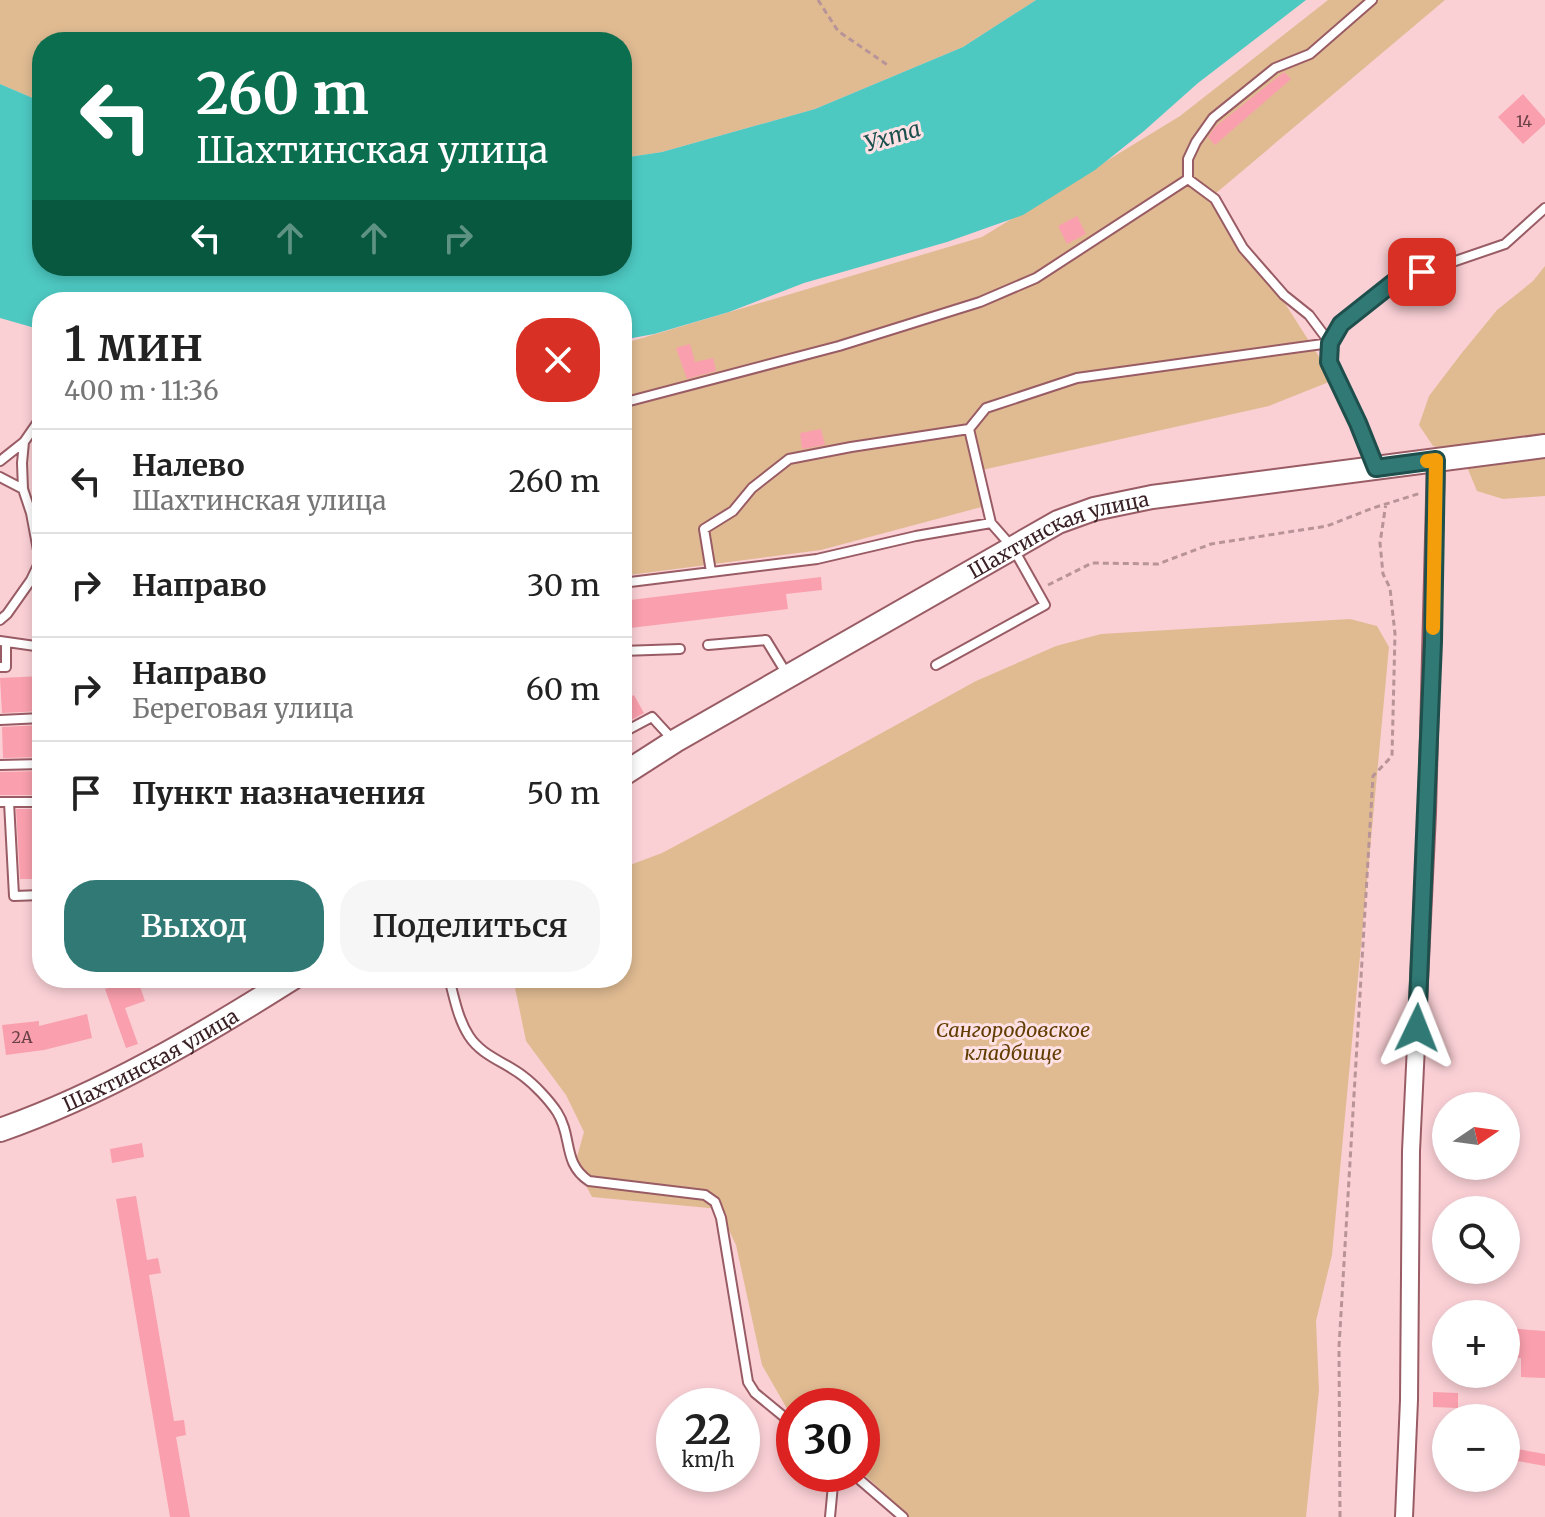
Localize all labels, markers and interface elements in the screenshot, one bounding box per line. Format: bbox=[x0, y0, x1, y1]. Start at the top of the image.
text: 260 m bbox=[196, 59, 369, 129]
icon: left bbox=[64, 64, 168, 168]
house number: 14 bbox=[1516, 111, 1532, 131]
water label: Ухта bbox=[860, 114, 924, 158]
text: Шахтинская улица bbox=[196, 128, 548, 173]
icon: left bbox=[184, 216, 228, 260]
icon: ahead bbox=[268, 216, 312, 260]
icon: ahead bbox=[352, 216, 396, 260]
icon: right bbox=[436, 216, 480, 260]
pin bbox=[1388, 238, 1456, 306]
icon: arrive bbox=[1400, 250, 1444, 294]
text: 1 мин bbox=[64, 314, 203, 374]
button: close bbox=[516, 318, 600, 402]
text: 400 m · 11:36 bbox=[64, 374, 219, 407]
text: Налево bbox=[132, 446, 245, 484]
icon: left bbox=[64, 459, 108, 503]
text: 260 m bbox=[509, 462, 600, 500]
text: Шахтинская улица bbox=[132, 484, 386, 517]
street label: Шахтинская улица bbox=[963, 485, 1151, 584]
icon: right bbox=[64, 563, 108, 607]
text: Направо bbox=[132, 566, 266, 604]
text: 30 m bbox=[527, 566, 600, 604]
text: Направо bbox=[132, 654, 266, 692]
icon: right bbox=[64, 667, 108, 711]
text: 60 m bbox=[526, 670, 600, 708]
text: Береговая улица bbox=[132, 692, 354, 725]
icon: arrive bbox=[64, 771, 108, 815]
text: Пункт назначения bbox=[132, 774, 426, 812]
text: 50 m bbox=[527, 774, 600, 812]
button: Выход bbox=[64, 880, 324, 972]
button: Поделиться bbox=[340, 880, 600, 972]
position arrow bbox=[1375, 986, 1459, 1070]
street label: Шахтинская улица bbox=[58, 1002, 243, 1116]
park label: Сангородовское кладбище bbox=[936, 1017, 1090, 1065]
house number: 2А bbox=[12, 1027, 33, 1047]
north arrow bbox=[1432, 1092, 1520, 1180]
map controls bbox=[1432, 1092, 1520, 1492]
button: search bbox=[1432, 1196, 1520, 1284]
button: + bbox=[1432, 1300, 1520, 1388]
speed limit sign: 30 bbox=[776, 1388, 880, 1492]
button: − bbox=[1432, 1404, 1520, 1492]
text: 22 bbox=[685, 1405, 731, 1455]
text: km/h bbox=[682, 1447, 734, 1472]

